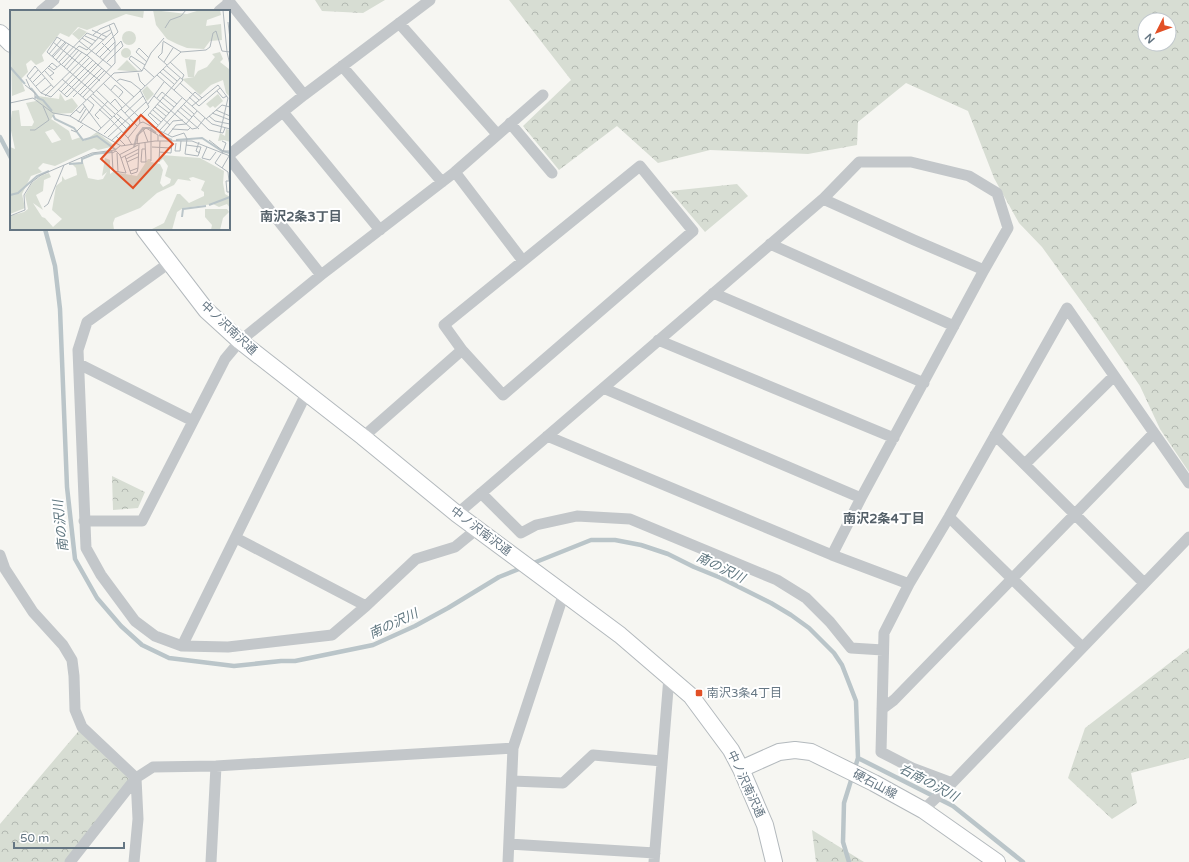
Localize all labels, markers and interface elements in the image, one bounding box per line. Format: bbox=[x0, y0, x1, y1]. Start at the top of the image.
inset map bbox=[10, 10, 230, 230]
north arrow bbox=[1137, 12, 1177, 52]
text: N bbox=[1142, 31, 1158, 46]
district label: 南沢2条3丁目 bbox=[260, 209, 342, 225]
street label: 中ノ沢南沢通 bbox=[198, 298, 260, 358]
water label: 南の沢川 bbox=[50, 497, 72, 553]
street label: 中ノ沢南沢通 bbox=[448, 504, 514, 558]
district label: 南沢2条4丁目 bbox=[843, 511, 925, 527]
water label: 南の沢川 bbox=[694, 549, 749, 587]
water label: 南の沢川 bbox=[366, 605, 422, 642]
place label: 南沢3条4丁目 bbox=[707, 686, 782, 700]
marker: 南沢3条4丁目 bbox=[694, 688, 704, 698]
street label: 中ノ沢南沢通 bbox=[724, 748, 768, 820]
water label: 右南の沢川 bbox=[896, 761, 963, 806]
street label: 硬石山線 bbox=[851, 767, 899, 801]
scale bar bbox=[14, 824, 124, 850]
text: 50 m bbox=[20, 831, 49, 845]

